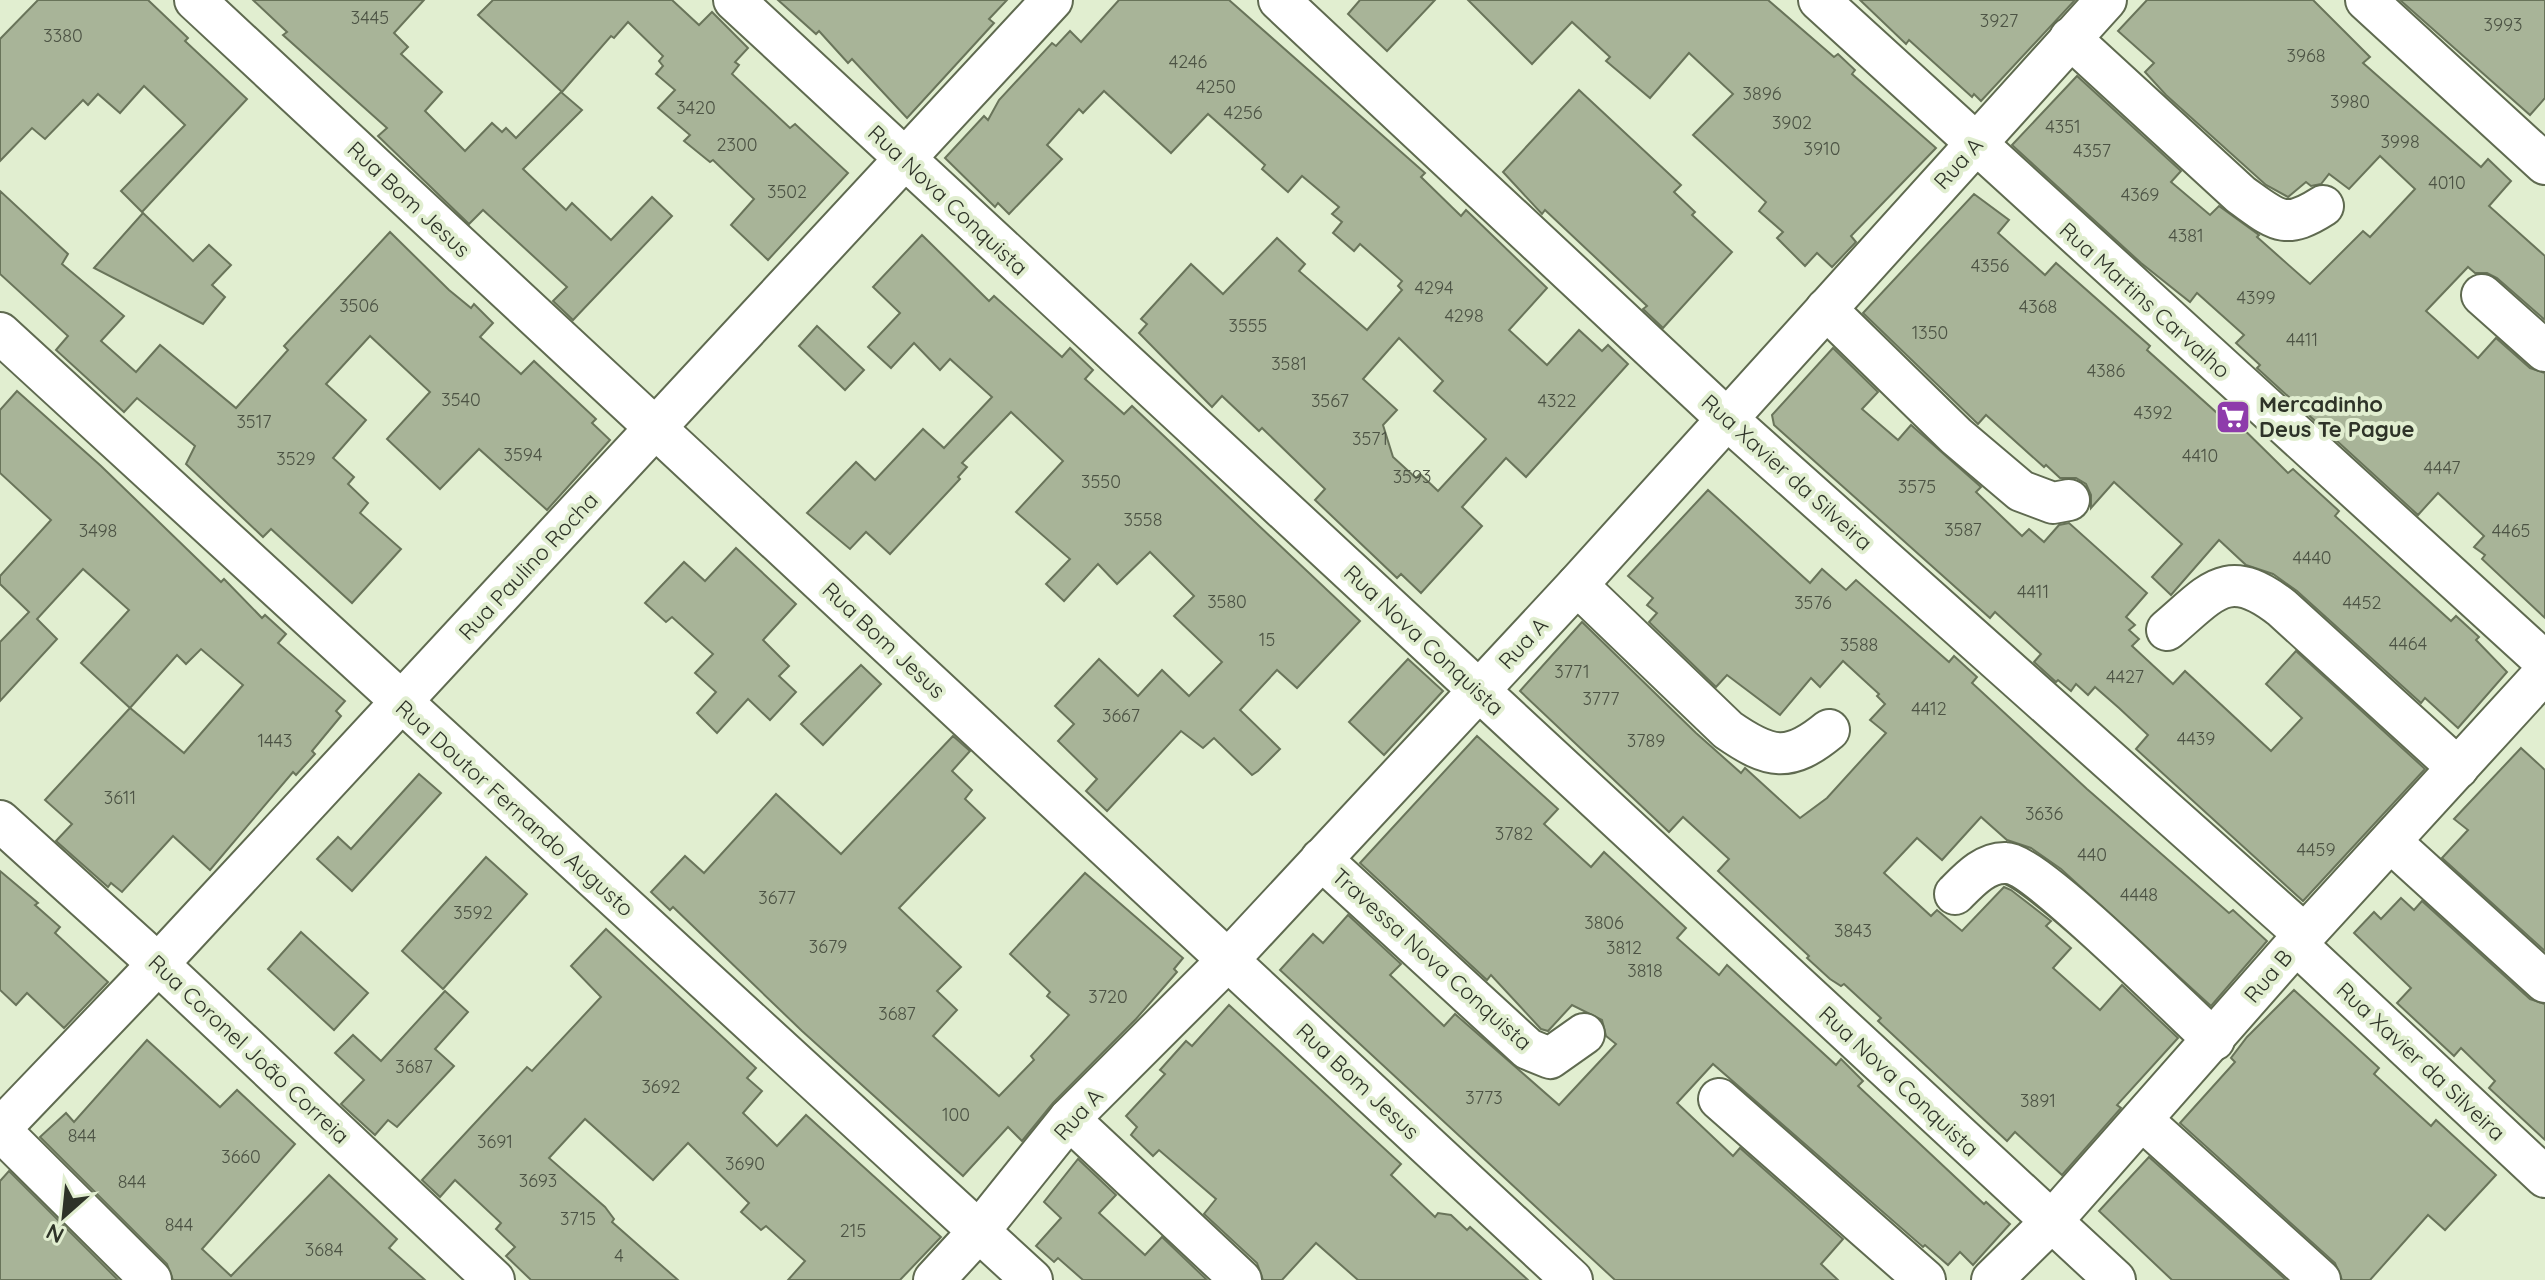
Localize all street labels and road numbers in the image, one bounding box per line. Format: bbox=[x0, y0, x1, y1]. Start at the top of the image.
street label: Rua Nova Conquista bbox=[862, 119, 1034, 281]
street label: Rua A bbox=[1927, 131, 1989, 195]
street label: Rua Bom Jesus bbox=[342, 135, 476, 263]
street label: Rua Martins Carvalho bbox=[2054, 216, 2236, 384]
street label: Rua Xavier da Silveira bbox=[1696, 388, 1878, 556]
street label: Rua Paulino Rocha bbox=[452, 486, 604, 646]
street label: Rua Nova Conquista bbox=[1338, 559, 1510, 721]
street label: Rua Bom Jesus bbox=[817, 576, 951, 704]
street label: Rua A bbox=[1492, 611, 1554, 675]
street label: Rua Doutor Fernando Augusto bbox=[390, 694, 640, 922]
street label: Travessa Nova Conquista bbox=[1326, 862, 1538, 1056]
street label: Rua B bbox=[2238, 944, 2298, 1008]
street label: Rua Coronel João Correia bbox=[143, 949, 355, 1149]
street label: Rua Xavier da Silveira bbox=[2331, 976, 2511, 1146]
street label: Rua Nova Conquista bbox=[1813, 1000, 1985, 1162]
street label: Rua Bom Jesus bbox=[1291, 1017, 1425, 1145]
street label: Rua A bbox=[1047, 1082, 1109, 1146]

